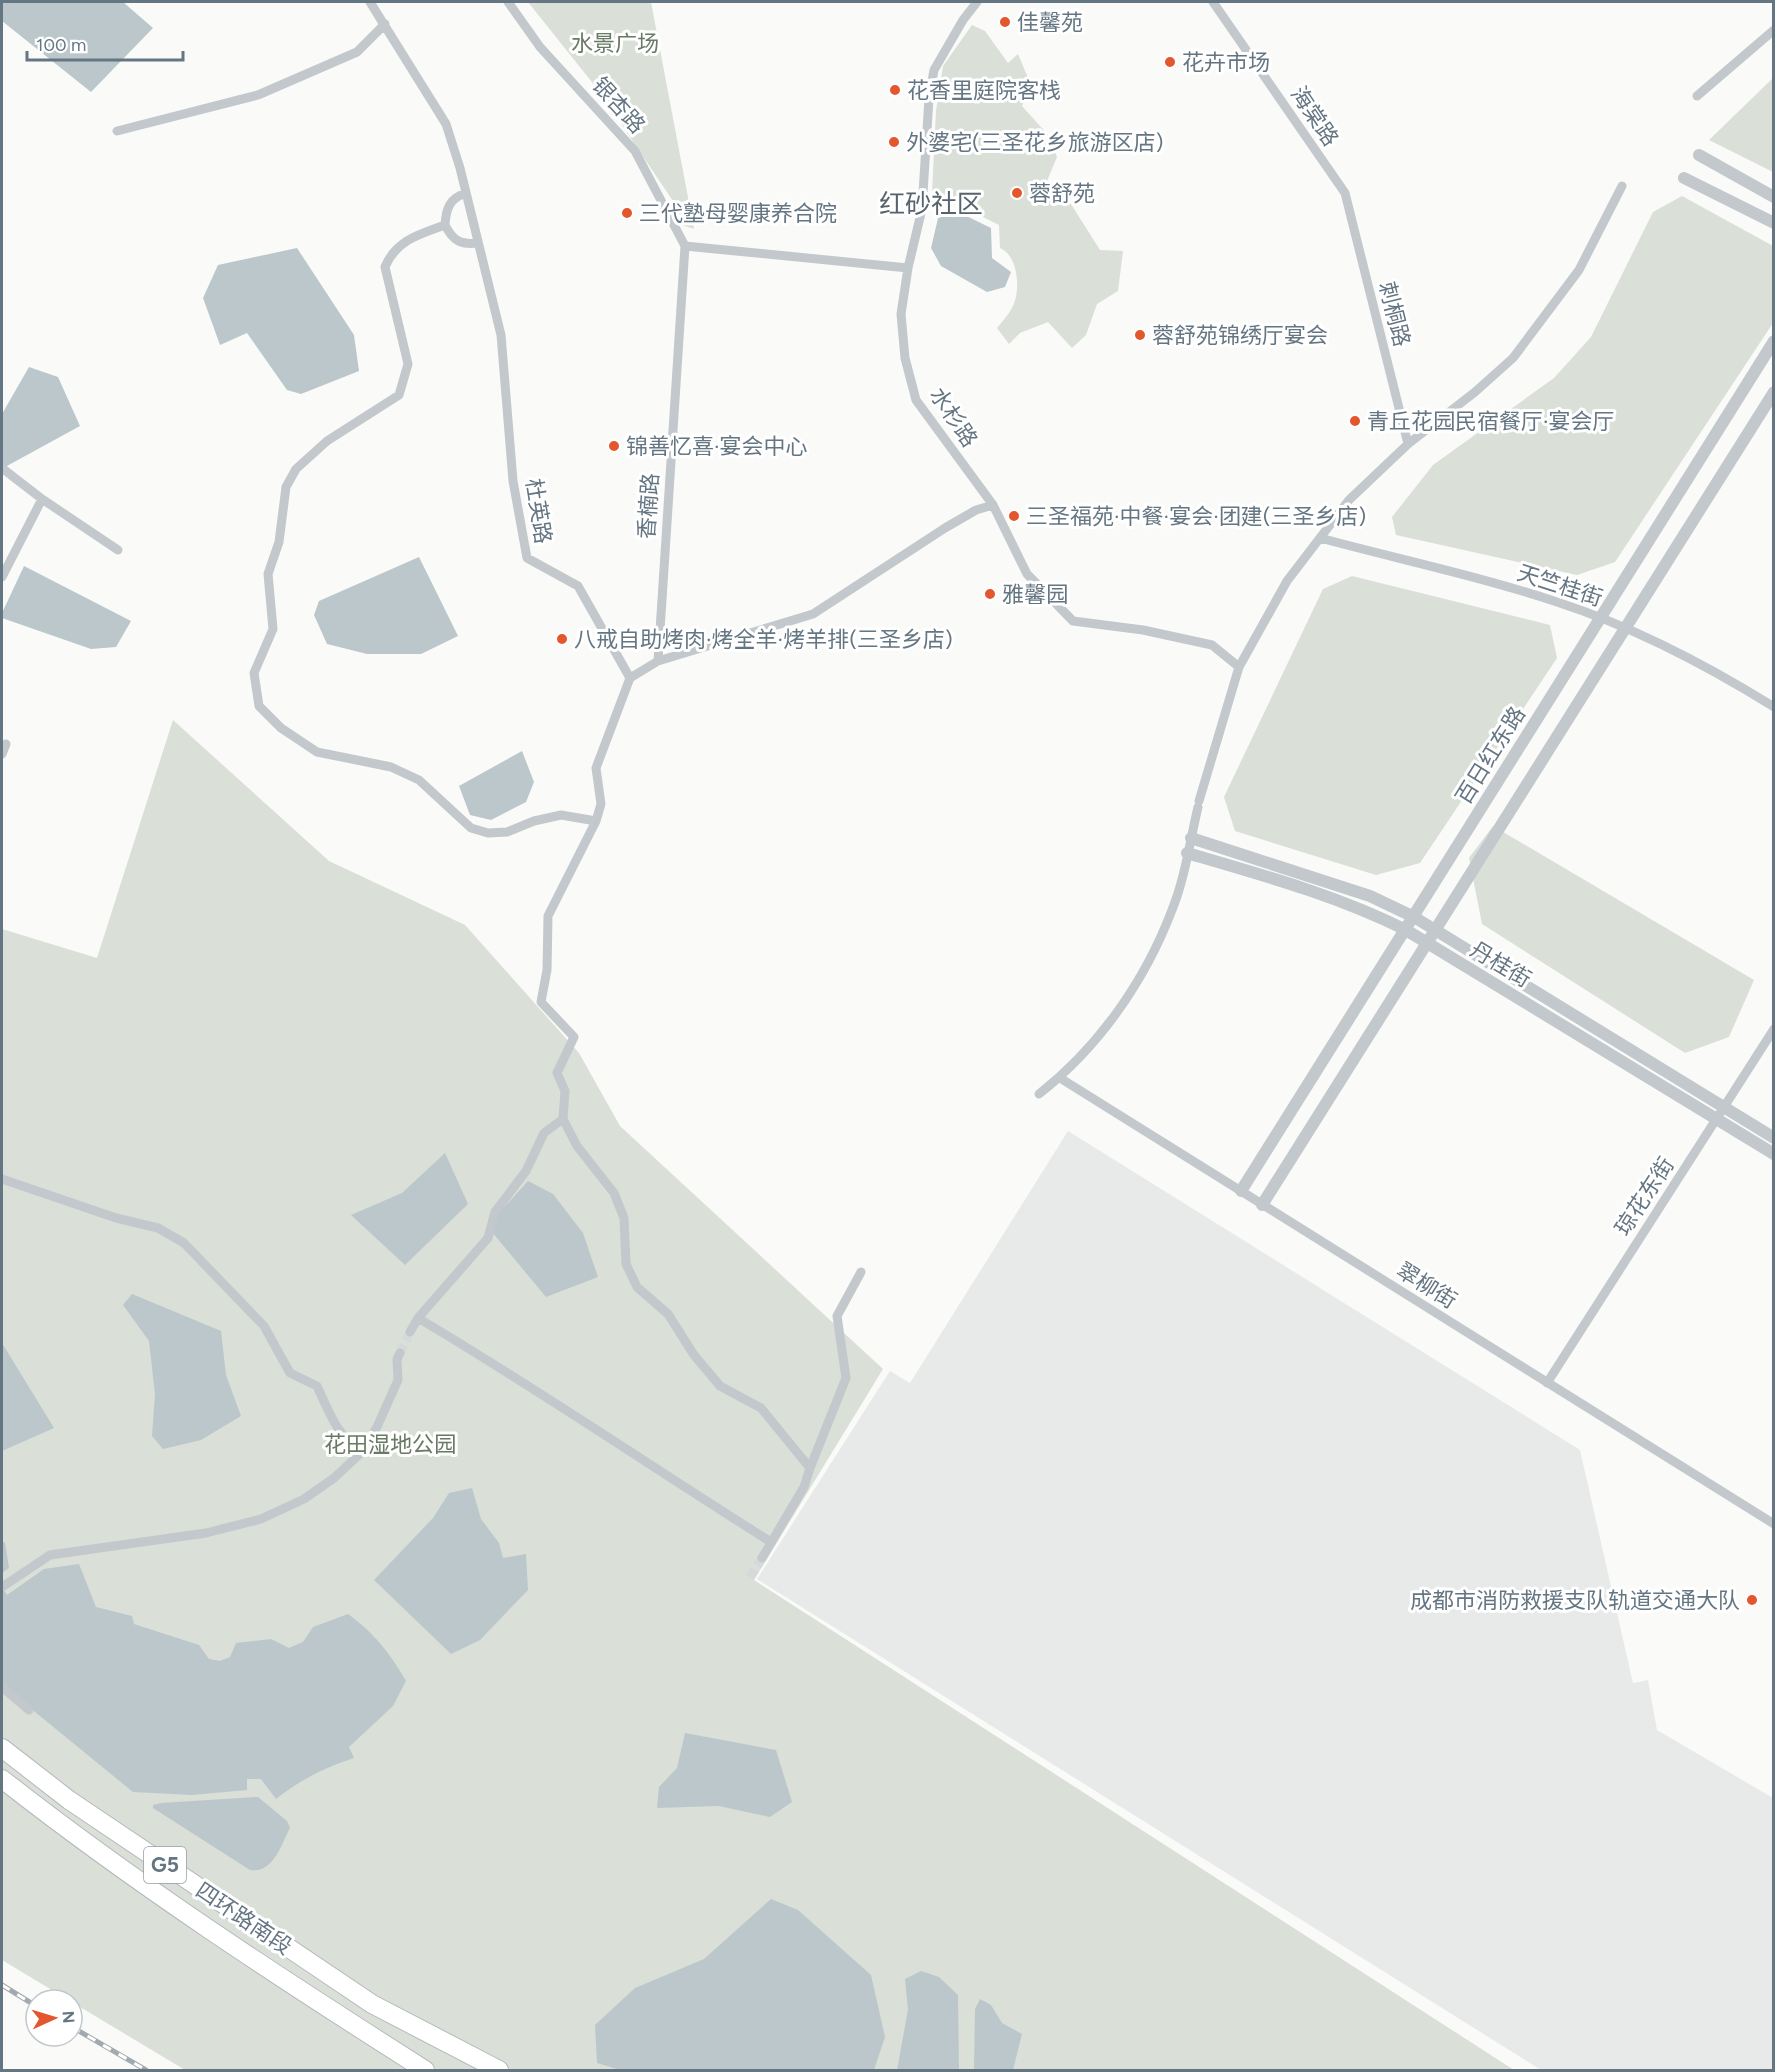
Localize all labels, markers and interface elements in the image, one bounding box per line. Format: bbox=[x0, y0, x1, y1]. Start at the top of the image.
place label: 佳馨苑 bbox=[1017, 9, 1083, 36]
marker: 佳馨苑 bbox=[998, 15, 1012, 29]
scale bar bbox=[27, 24, 183, 62]
park label: 水景广场 bbox=[571, 30, 659, 57]
text: 100 m bbox=[36, 34, 86, 56]
place label: 花卉市场 bbox=[1182, 49, 1270, 76]
marker: 花卉市场 bbox=[1163, 55, 1177, 69]
street label: 银杏路 bbox=[587, 72, 651, 139]
place label: 花香里庭院客栈 bbox=[907, 77, 1061, 104]
street label: 海棠路 bbox=[1285, 81, 1344, 151]
marker: 花香里庭院客栈 bbox=[888, 83, 902, 97]
place label: 外婆宅(三圣花乡旅游区店) bbox=[906, 129, 1164, 156]
marker: 外婆宅(三圣花乡旅游区店) bbox=[887, 135, 901, 149]
place label: 蓉舒苑 bbox=[1029, 180, 1095, 207]
marker: 蓉舒苑 bbox=[1010, 186, 1024, 200]
district label: 红砂社区 bbox=[879, 188, 983, 220]
place label: 三代塾母婴康养合院 bbox=[639, 200, 837, 227]
marker: 三代塾母婴康养合院 bbox=[620, 206, 634, 220]
street label: 刺桐路 bbox=[1373, 279, 1416, 349]
place label: 蓉舒苑锦绣厅宴会 bbox=[1152, 322, 1328, 349]
marker: 蓉舒苑锦绣厅宴会 bbox=[1133, 328, 1147, 342]
street label: 水杉路 bbox=[924, 382, 983, 452]
place label: 青丘花园民宿餐厅·宴会厅 bbox=[1367, 408, 1615, 435]
marker: 青丘花园民宿餐厅·宴会厅 bbox=[1348, 414, 1362, 428]
place label: 锦善忆喜·宴会中心 bbox=[626, 433, 808, 460]
marker: 锦善忆喜·宴会中心 bbox=[607, 439, 621, 453]
street label: 香楠路 bbox=[633, 472, 664, 540]
street label: 杜英路 bbox=[520, 476, 557, 546]
place label: 三圣福苑·中餐·宴会·团建(三圣乡店) bbox=[1026, 503, 1366, 530]
marker: 三圣福苑·中餐·宴会·团建(三圣乡店) bbox=[1007, 509, 1021, 523]
street label: 天竺桂街 bbox=[1514, 559, 1606, 612]
place label: 雅馨园 bbox=[1002, 581, 1068, 608]
marker: 雅馨园 bbox=[983, 587, 997, 601]
place label: 八戒自助烤肉·烤全羊·烤羊排(三圣乡店) bbox=[574, 626, 953, 653]
marker: 八戒自助烤肉·烤全羊·烤羊排(三圣乡店) bbox=[555, 632, 569, 646]
street label: 百日红东路 bbox=[1450, 701, 1531, 809]
street label: 丹桂街 bbox=[1465, 936, 1536, 993]
street label: 琼花东街 bbox=[1609, 1152, 1680, 1241]
street label: 翠柳街 bbox=[1392, 1256, 1462, 1314]
park label: 花田湿地公园 bbox=[324, 1431, 456, 1458]
place label: 成都市消防救援支队轨道交通大队 bbox=[1410, 1587, 1740, 1614]
marker: 成都市消防救援支队轨道交通大队 bbox=[1745, 1593, 1759, 1607]
road number: G5 bbox=[144, 1847, 186, 1883]
street label: 四环路南段 bbox=[191, 1876, 297, 1960]
north arrow bbox=[24, 1988, 84, 2048]
text: N bbox=[59, 2010, 78, 2024]

